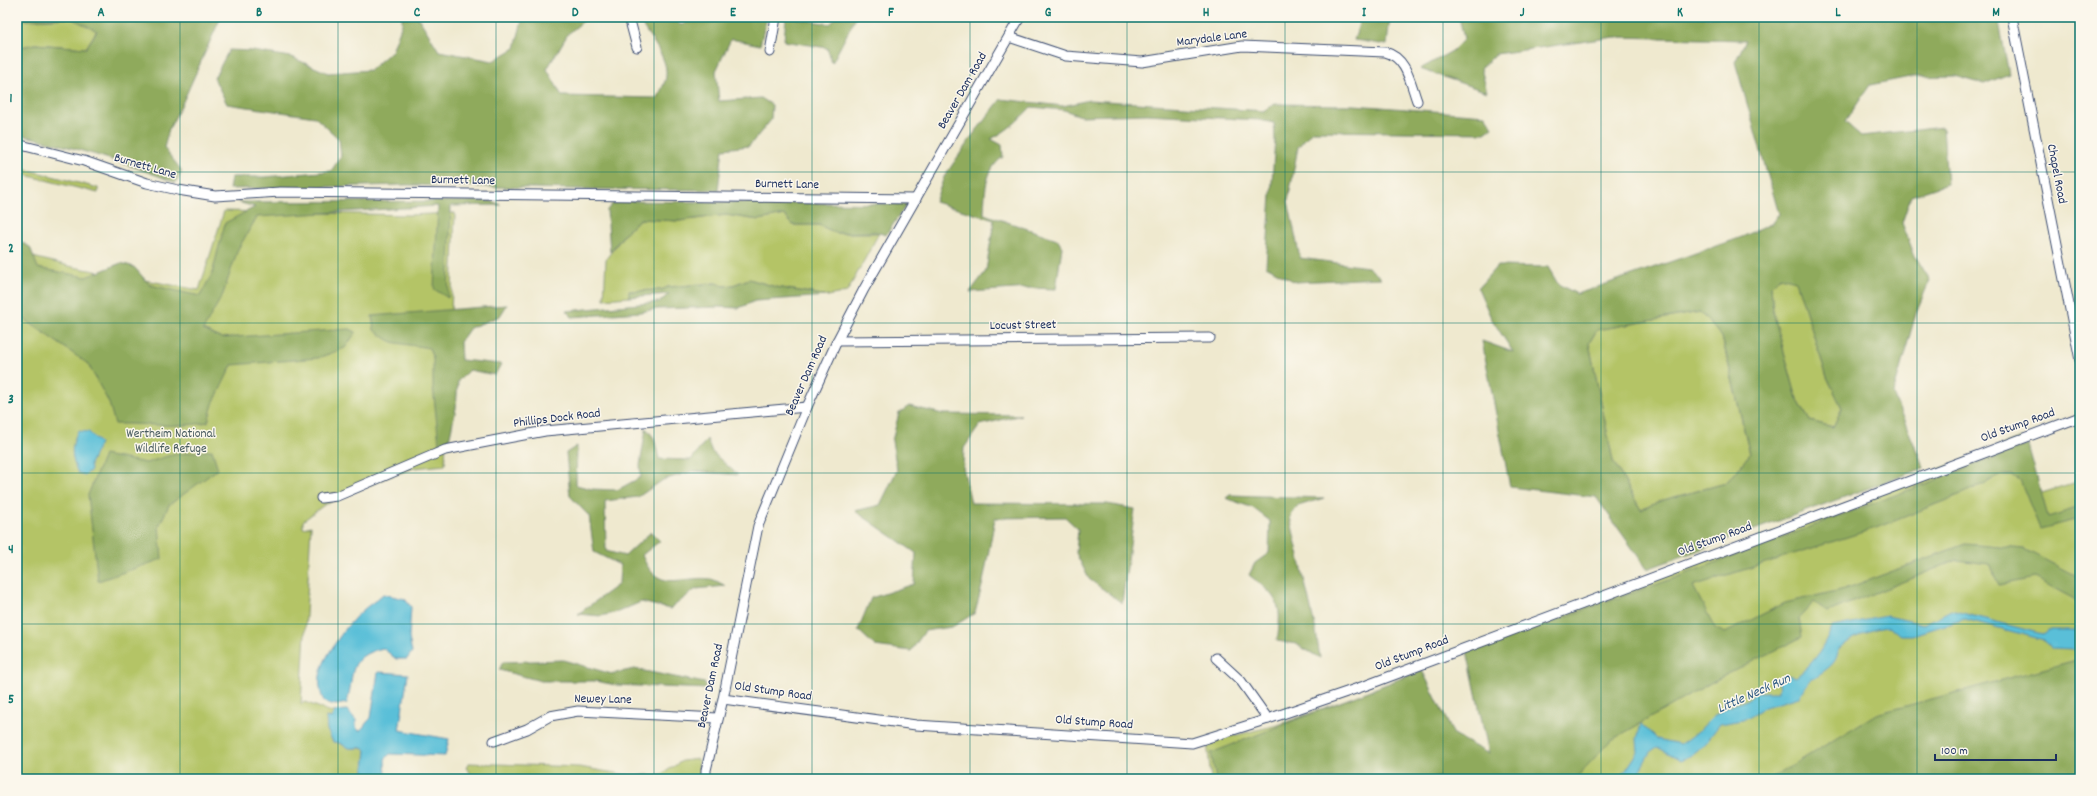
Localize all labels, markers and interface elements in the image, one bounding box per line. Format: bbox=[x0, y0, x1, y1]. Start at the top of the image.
text: A bbox=[97, 4, 105, 23]
text: B bbox=[256, 4, 262, 23]
text: C bbox=[414, 4, 421, 23]
text: D bbox=[572, 4, 579, 23]
text: E bbox=[730, 4, 737, 23]
text: F bbox=[888, 4, 894, 23]
text: G bbox=[1045, 4, 1052, 23]
text: H bbox=[1203, 4, 1210, 23]
text: I bbox=[1362, 4, 1367, 23]
text: J bbox=[1520, 4, 1525, 23]
text: K bbox=[1677, 4, 1683, 23]
text: L bbox=[1835, 4, 1841, 23]
text: M bbox=[1992, 4, 2000, 23]
street label: Marydale Lane bbox=[1176, 25, 1249, 53]
street label: Beaver Dam Road bbox=[933, 49, 993, 133]
text: 1 bbox=[10, 90, 13, 109]
street label: Chapel Road bbox=[2041, 142, 2071, 206]
street label: Burnett Lane bbox=[112, 149, 179, 185]
street label: Burnett Lane bbox=[431, 171, 495, 191]
street label: Burnett Lane bbox=[755, 175, 819, 195]
text: 2 bbox=[8, 240, 14, 259]
street label: Locust Street bbox=[989, 316, 1057, 336]
street label: Beaver Dam Road bbox=[781, 333, 833, 419]
text: 3 bbox=[8, 391, 14, 410]
street label: Phillips Dock Road bbox=[512, 404, 602, 434]
street label: Old Stump Road bbox=[1978, 404, 2058, 448]
park label: Wertheim National Wildlife Refuge bbox=[126, 425, 216, 459]
street label: Old Stump Road bbox=[1675, 518, 1755, 562]
text: 4 bbox=[8, 541, 14, 560]
street label: Old Stump Road bbox=[1372, 631, 1452, 677]
street label: Beaver Dam Road bbox=[693, 642, 729, 730]
water label: Little Neck Run bbox=[1714, 669, 1794, 719]
street label: Old Stump Road bbox=[733, 677, 813, 707]
street label: Newey Lane bbox=[574, 690, 632, 710]
text: 5 bbox=[8, 691, 14, 710]
street label: Old Stump Road bbox=[1054, 711, 1134, 735]
scale bar bbox=[1935, 736, 2056, 762]
text: 100 m bbox=[1941, 743, 1968, 760]

